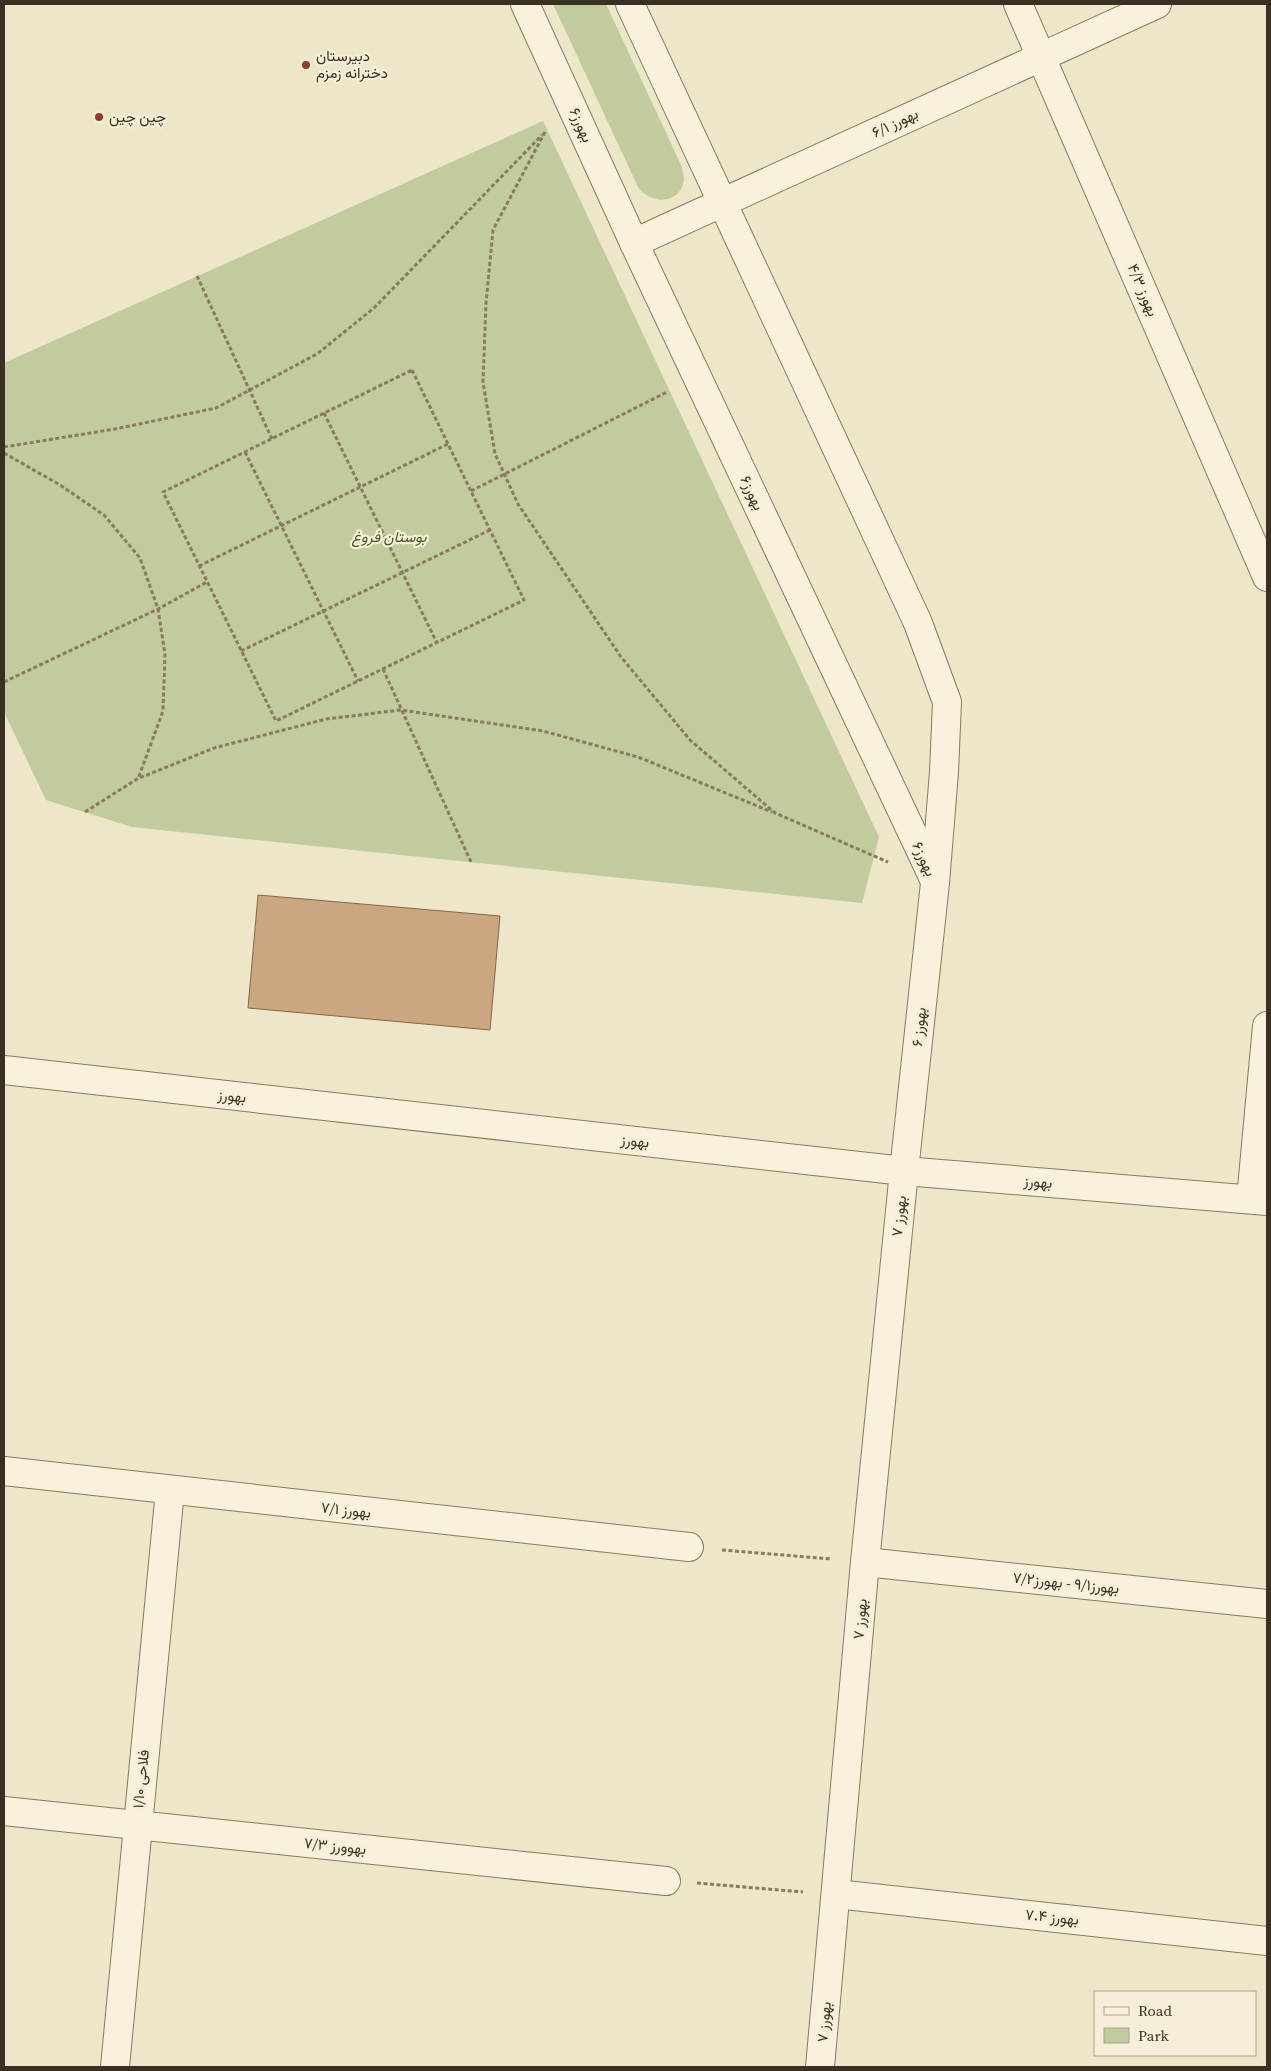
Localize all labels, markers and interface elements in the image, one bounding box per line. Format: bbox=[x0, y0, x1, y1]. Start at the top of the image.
place label: دبیرستان دخترانه زمزم bbox=[316, 45, 388, 83]
marker: دبیرستان دخترانه زمزم bbox=[300, 59, 312, 71]
street label: بهورز ۶/۱ bbox=[868, 103, 921, 142]
street label: بهورز۶ bbox=[565, 104, 598, 145]
place label: چین چین bbox=[109, 106, 166, 127]
marker: چین چین bbox=[93, 111, 105, 123]
street label: بهورز ۴/۳ bbox=[1123, 260, 1164, 319]
street label: بهورز۶ bbox=[735, 472, 770, 514]
park label: بوستان فروغ bbox=[352, 526, 427, 548]
street label: بهورز۶ bbox=[907, 838, 942, 880]
street label: بهورز ۶ bbox=[906, 1006, 931, 1048]
street label: بهورز bbox=[216, 1083, 247, 1107]
street label: بهورز bbox=[619, 1128, 650, 1152]
street label: بهورز bbox=[1022, 1170, 1053, 1193]
street label: بهورز ۷ bbox=[886, 1194, 911, 1237]
street label: بهورز ۷/۱ bbox=[320, 1496, 372, 1523]
street label: بهورز۹/۱ - بهورز۷/۲ bbox=[1012, 1566, 1120, 1599]
street label: بهورز ۷ bbox=[847, 1598, 872, 1640]
street label: فلاحی ۱/۱۰ bbox=[127, 1748, 154, 1809]
street label: بهوورز ۷/۳ bbox=[303, 1832, 367, 1859]
street label: بهورز ۷.۴ bbox=[1024, 1903, 1080, 1930]
legend bbox=[1094, 1991, 1256, 2056]
text: Road bbox=[1138, 2000, 1172, 2021]
street label: بهورز ۷ bbox=[811, 2001, 836, 2043]
text: Park bbox=[1138, 2025, 1170, 2046]

